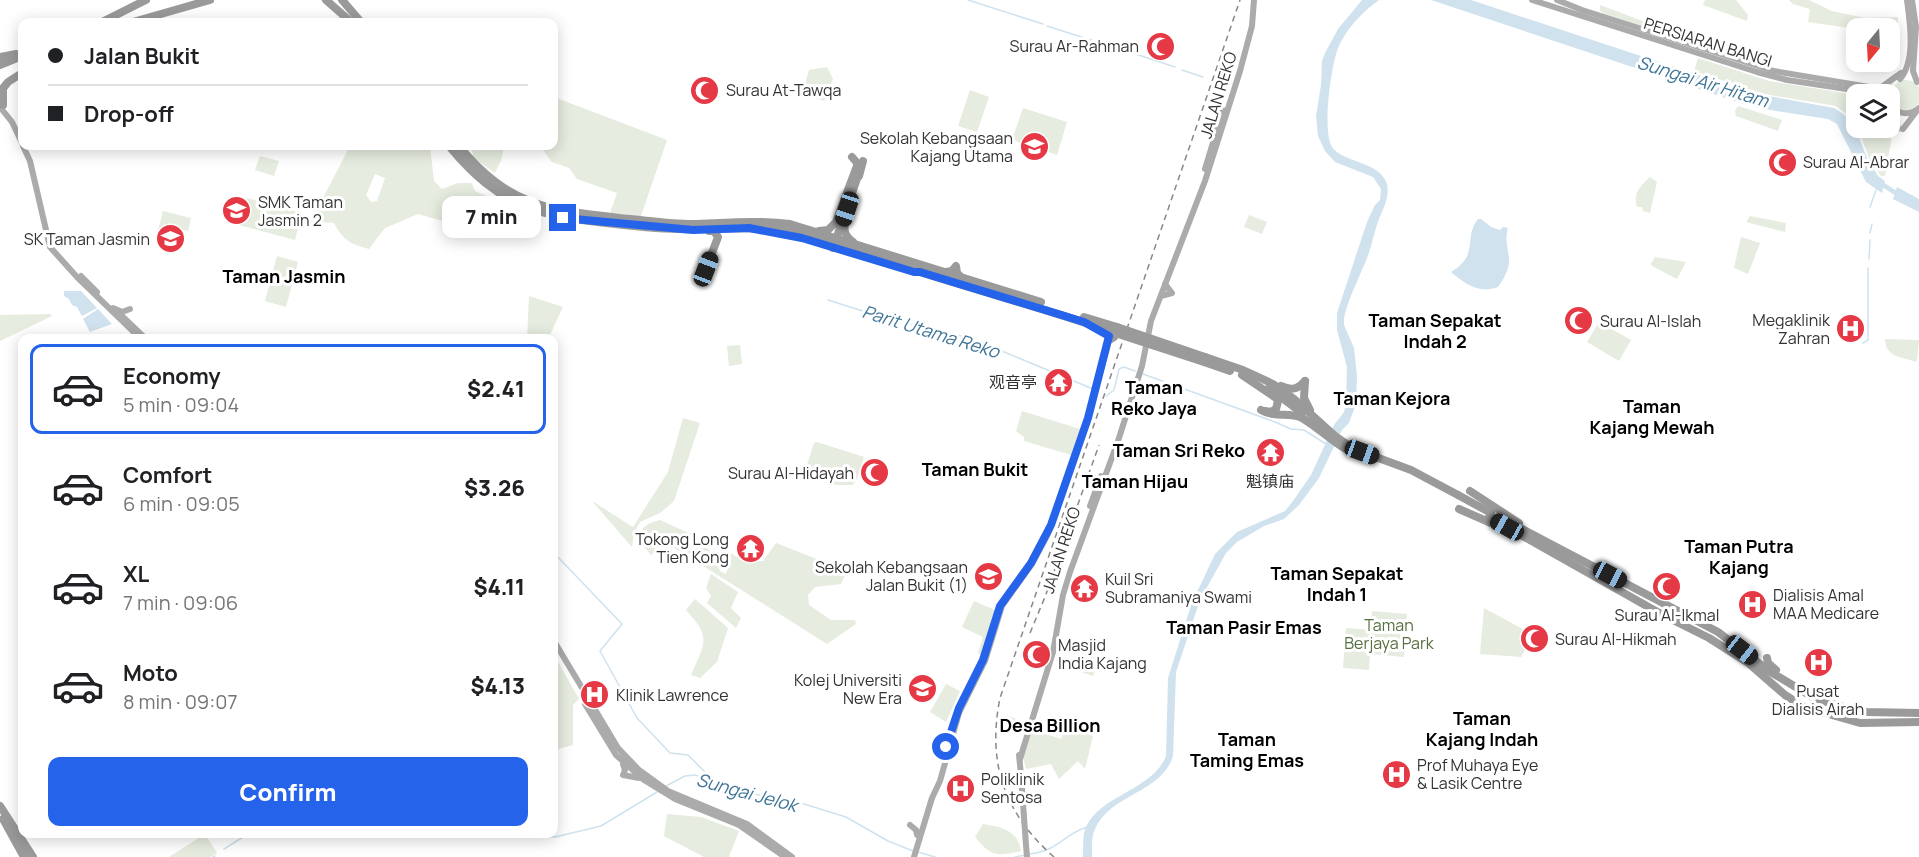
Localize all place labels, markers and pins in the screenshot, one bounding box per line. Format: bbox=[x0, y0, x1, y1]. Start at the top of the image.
mosque icon: Surau Ar-Rahman bbox=[1144, 30, 1176, 62]
place label: Surau Ar-Rahman bbox=[1010, 35, 1139, 57]
mosque icon: Surau At-Tawqa bbox=[689, 74, 721, 106]
place label: Surau At-Tawqa bbox=[726, 79, 841, 101]
place label: Sekolah Kebangsaan Kajang Utama bbox=[860, 127, 1013, 167]
school or university icon: Sekolah Kebangsaan Kajang Utama bbox=[1018, 131, 1050, 163]
mosque icon: Surau Al-Abrar bbox=[1766, 146, 1798, 178]
place label: Surau Al-Abrar bbox=[1803, 151, 1910, 173]
place label: SMK Taman Jasmin 2 bbox=[258, 191, 343, 231]
school or university icon: SMK Taman Jasmin 2 bbox=[221, 195, 253, 227]
school or university icon: SK Taman Jasmin bbox=[155, 223, 187, 255]
place label: SK Taman Jasmin bbox=[24, 228, 150, 250]
mosque icon: Surau Al-Islah bbox=[1563, 305, 1595, 337]
place label: Megaklinik Zahran bbox=[1752, 309, 1831, 349]
place label: Surau Al-Islah bbox=[1600, 310, 1701, 332]
hospital icon: Megaklinik Zahran bbox=[1835, 313, 1867, 345]
temple icon: 观音亭 bbox=[1042, 366, 1074, 398]
place label: 观音亭 bbox=[989, 371, 1037, 393]
temple icon: 魁镇庙 bbox=[1254, 437, 1286, 469]
mosque icon: Surau Al-Hidayah bbox=[859, 457, 891, 489]
place label: Surau Al-Hidayah bbox=[728, 462, 854, 484]
place label: 魁镇庙 bbox=[1246, 470, 1294, 492]
place label: Tokong Long Tien Kong bbox=[635, 528, 729, 568]
temple icon: Tokong Long Tien Kong bbox=[734, 532, 766, 564]
place label: Sekolah Kebangsaan Jalan Bukit (1) bbox=[815, 556, 968, 596]
school or university icon: Sekolah Kebangsaan Jalan Bukit (1) bbox=[973, 560, 1005, 592]
place label: Kuil Sri Subramaniya Swami bbox=[1105, 568, 1252, 608]
mosque icon: Surau Al-Ikmal bbox=[1651, 571, 1683, 603]
temple icon: Kuil Sri Subramaniya Swami bbox=[1068, 572, 1100, 604]
place label: Dialisis Amal MAA Medicare bbox=[1773, 584, 1879, 624]
hospital icon: Dialisis Amal MAA Medicare bbox=[1736, 588, 1768, 620]
place label: Surau Al-Ikmal bbox=[1615, 604, 1719, 626]
mosque icon: Surau Al-Hikmah bbox=[1518, 623, 1550, 655]
place label: Surau Al-Hikmah bbox=[1555, 628, 1677, 650]
place label: Masjid India Kajang bbox=[1058, 634, 1147, 674]
mosque icon: Masjid India Kajang bbox=[1021, 638, 1053, 670]
hospital icon: Pusat Dialisis Airah bbox=[1802, 647, 1834, 679]
place label: Kolej Universiti New Era bbox=[794, 669, 902, 709]
school or university icon: Kolej Universiti New Era bbox=[907, 673, 939, 705]
hospital icon: Klinik Lawrence bbox=[579, 679, 611, 711]
place label: Pusat Dialisis Airah bbox=[1772, 680, 1864, 720]
place label: Klinik Lawrence bbox=[616, 684, 729, 706]
place label: Prof Muhaya Eye & Lasik Centre bbox=[1417, 754, 1538, 794]
hospital icon: Prof Muhaya Eye & Lasik Centre bbox=[1380, 758, 1412, 790]
place label: Poliklinik Sentosa bbox=[981, 768, 1045, 808]
hospital icon: Poliklinik Sentosa bbox=[944, 772, 976, 804]

